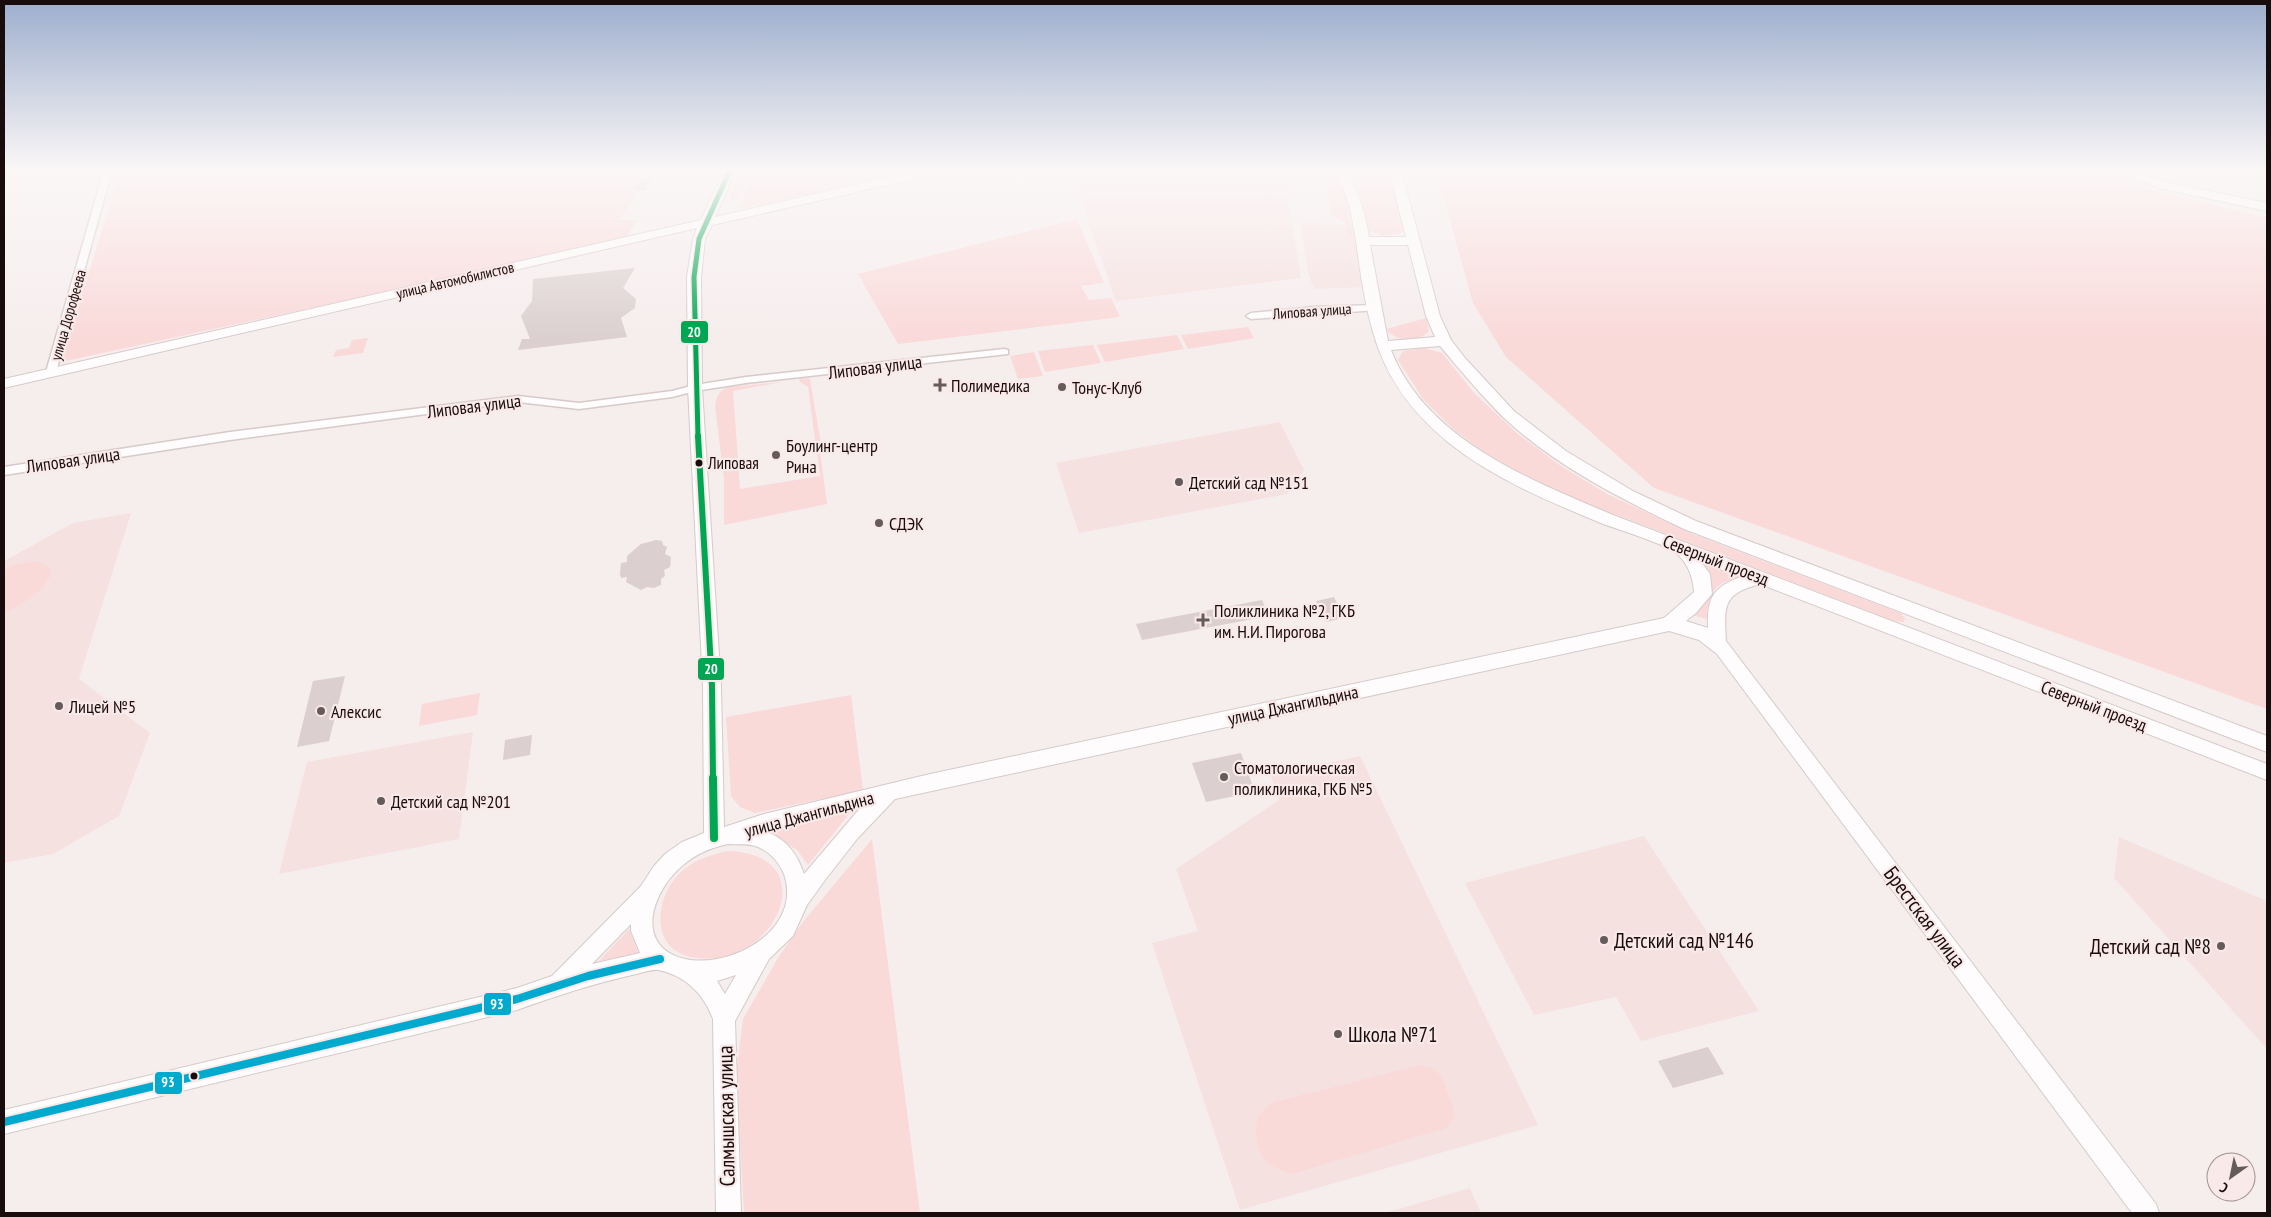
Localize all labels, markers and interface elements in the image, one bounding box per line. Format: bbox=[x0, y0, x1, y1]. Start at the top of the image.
street label: улица Автомобилистов bbox=[394, 257, 516, 303]
street label: улица Дорофеева bbox=[46, 267, 90, 363]
street label: Липовая улица bbox=[1271, 299, 1352, 323]
line badge: 20 bbox=[680, 320, 709, 344]
text: 20 bbox=[687, 323, 701, 341]
street label: Липовая улица bbox=[826, 350, 923, 384]
place label: Полимедика bbox=[951, 374, 1030, 397]
place label: Тонус-Клуб bbox=[1072, 376, 1142, 399]
marker: Полимедика bbox=[933, 378, 947, 392]
marker: Тонус-Клуб bbox=[1056, 381, 1068, 393]
street label: Липовая улица bbox=[425, 389, 522, 423]
place label: Боулинг-центр Рина bbox=[786, 434, 878, 478]
street label: Липовая улица bbox=[24, 442, 121, 478]
marker: Боулинг-центр Рина bbox=[770, 449, 782, 461]
place label: Липовая bbox=[707, 452, 759, 474]
marker: Липовая bbox=[694, 458, 704, 468]
place label: Детский сад №151 bbox=[1189, 471, 1309, 494]
marker: Детский сад №151 bbox=[1173, 476, 1185, 488]
place label: СДЭК bbox=[889, 512, 924, 535]
marker: СДЭК bbox=[873, 517, 885, 529]
street label: Северный проезд bbox=[1660, 529, 1772, 591]
place label: Поликлиника №2, ГКБ им. Н.И. Пирогова bbox=[1214, 599, 1355, 643]
marker: Поликлиника №2, ГКБ им. Н.И. Пирогова bbox=[1196, 613, 1210, 627]
line badge: 20 bbox=[697, 657, 725, 681]
text: 20 bbox=[704, 660, 718, 678]
street label: Северный проезд bbox=[2038, 675, 2150, 737]
street label: улица Джангильдина bbox=[1226, 680, 1360, 730]
place label: Лицей №5 bbox=[68, 695, 136, 718]
marker: Лицей №5 bbox=[53, 700, 65, 712]
place label: Алексис bbox=[331, 700, 382, 723]
marker: Алексис bbox=[315, 705, 327, 717]
place label: Стоматологическая поликлиника, ГКБ №5 bbox=[1234, 756, 1373, 800]
marker: Стоматологическая поликлиника, ГКБ №5 bbox=[1218, 771, 1230, 783]
street label: улица Джангильдина bbox=[742, 786, 876, 842]
place label: Детский сад №201 bbox=[391, 790, 511, 813]
marker: Детский сад №201 bbox=[375, 795, 387, 807]
street label: Брестская улица bbox=[1878, 861, 1972, 973]
place label: Детский сад №146 bbox=[1614, 927, 1754, 954]
place label: Детский сад №8 bbox=[2090, 933, 2211, 960]
marker: Детский сад №146 bbox=[1598, 934, 1610, 946]
marker: Детский сад №8 bbox=[2215, 940, 2227, 952]
line badge: 93 bbox=[483, 992, 512, 1016]
text: 93 bbox=[490, 995, 504, 1013]
place label: Школа №71 bbox=[1348, 1021, 1437, 1048]
marker: Школа №71 bbox=[1332, 1028, 1344, 1040]
street label: Салмышская улица bbox=[711, 1045, 741, 1187]
line badge: 93 bbox=[154, 1071, 183, 1095]
unlabelled marker bbox=[189, 1071, 199, 1081]
text: 93 bbox=[161, 1073, 175, 1091]
north arrow bbox=[2206, 1152, 2256, 1202]
text: С bbox=[2216, 1178, 2232, 1197]

